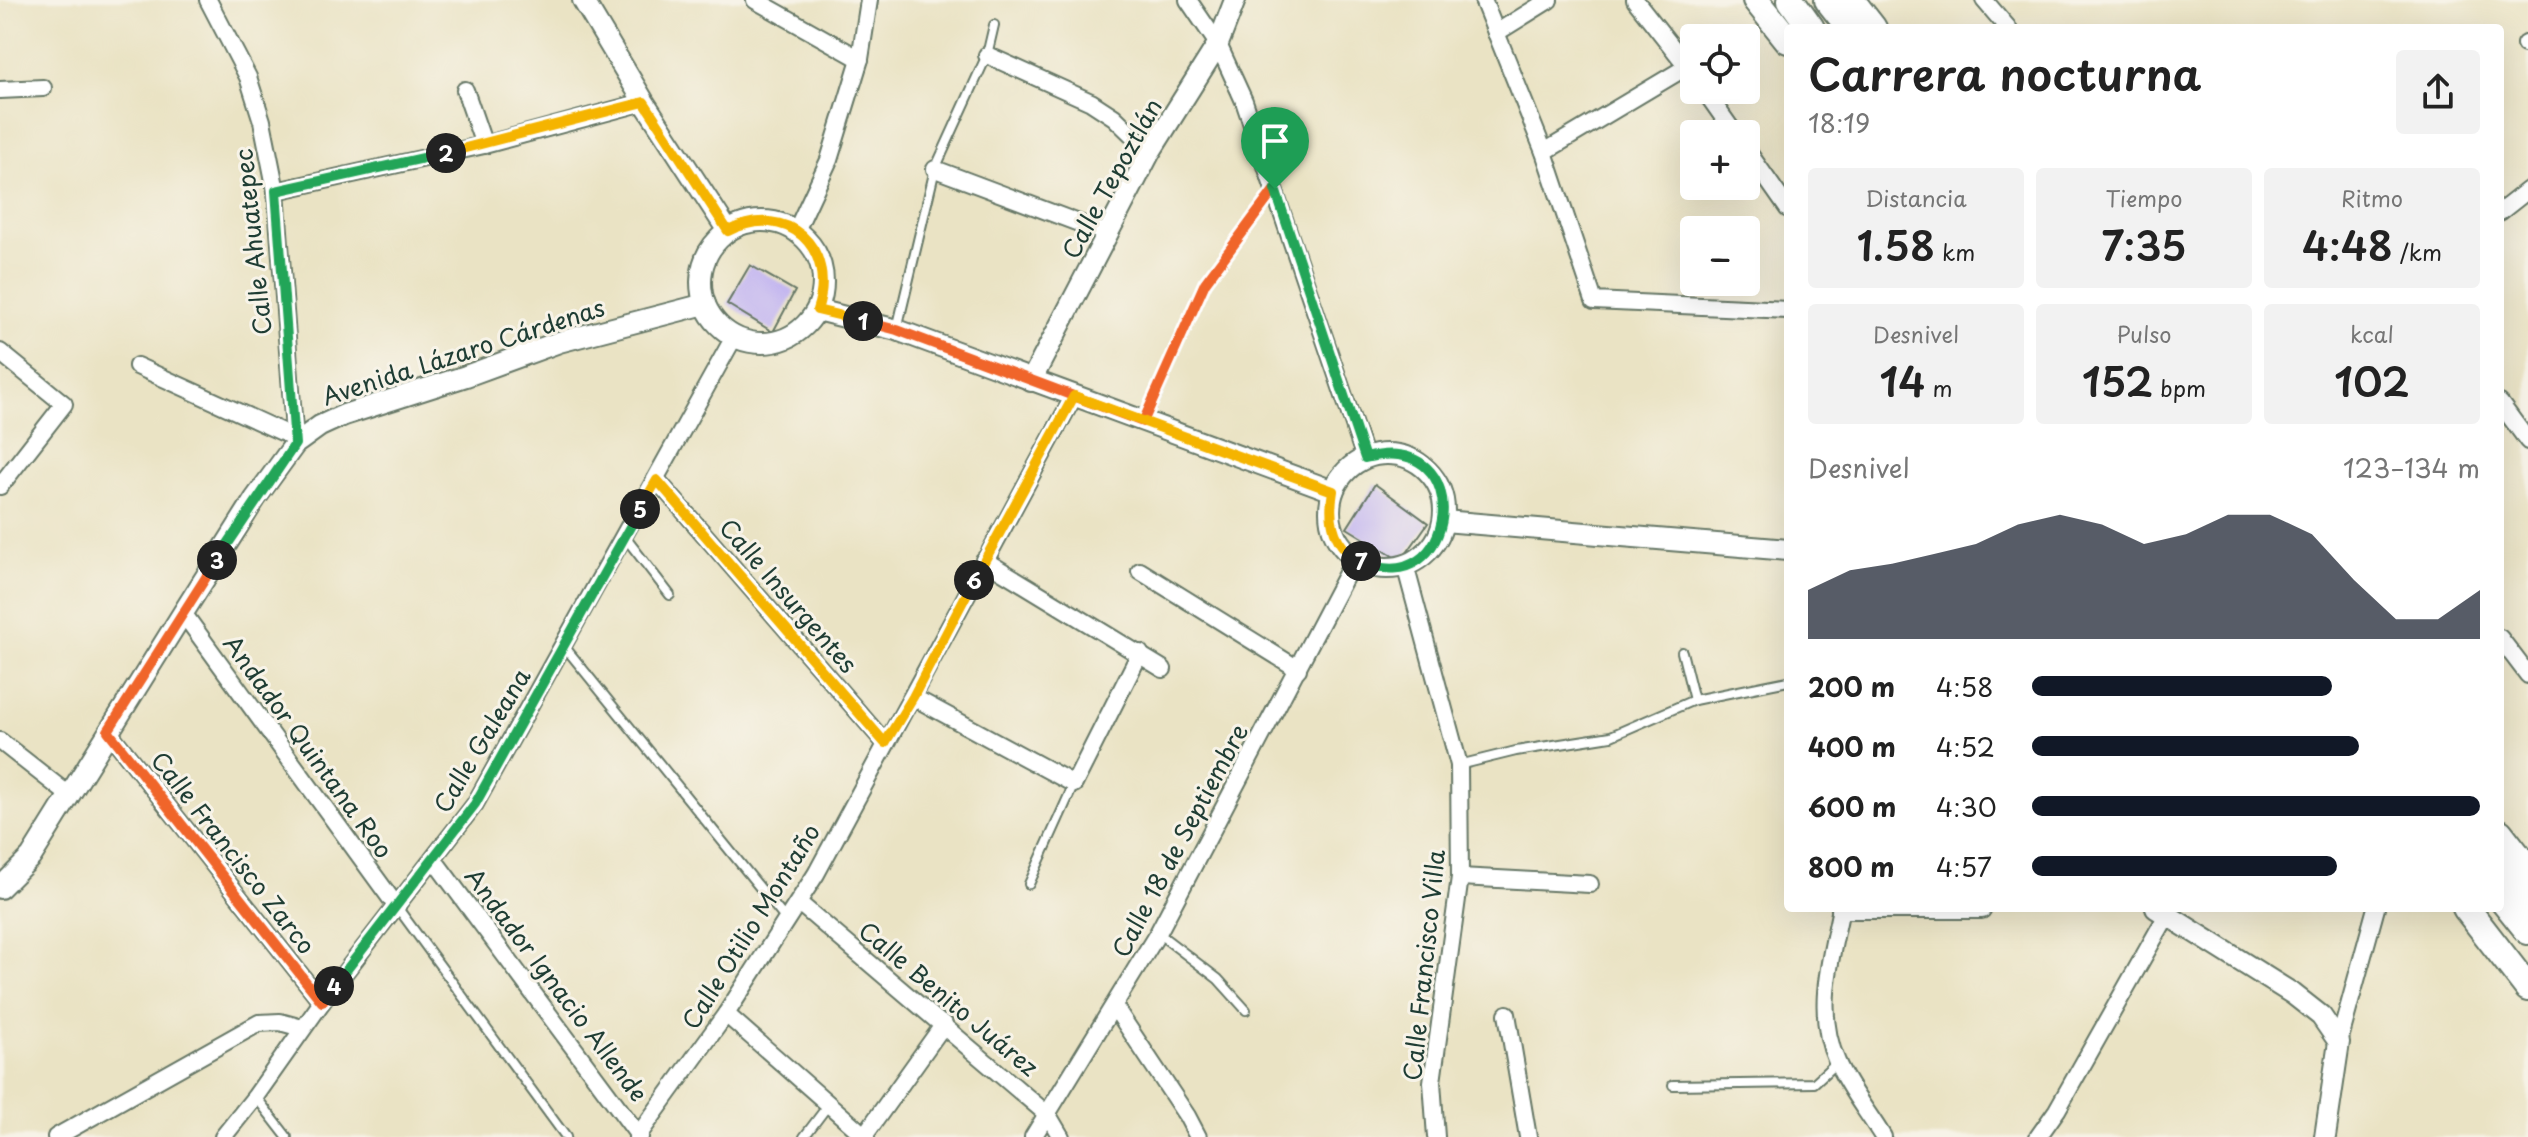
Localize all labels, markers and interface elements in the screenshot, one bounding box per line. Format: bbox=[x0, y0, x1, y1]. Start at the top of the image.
map controls bbox=[1680, 24, 1760, 296]
button: locate bbox=[1680, 24, 1760, 104]
text: Carrera nocturna bbox=[1808, 40, 2201, 106]
button: share bbox=[2396, 50, 2480, 134]
street label: Calle Tepoztlán bbox=[1052, 91, 1170, 265]
text: 18:19 bbox=[1808, 103, 1870, 142]
pin bbox=[1241, 107, 1309, 189]
icon: arrive bbox=[1253, 119, 1297, 163]
button: + bbox=[1680, 120, 1760, 200]
pin: 2 bbox=[426, 133, 466, 173]
text: 2 bbox=[438, 136, 454, 169]
street label: Calle Ahuatepec bbox=[224, 147, 280, 337]
text: Distancia bbox=[1865, 181, 1967, 214]
text: Tiempo bbox=[2105, 181, 2183, 214]
text: Ritmo bbox=[2341, 181, 2403, 214]
text: 1.58 bbox=[1857, 214, 1935, 275]
text: 7:35 bbox=[2101, 214, 2187, 275]
text: 4:48 bbox=[2302, 214, 2393, 275]
button: − bbox=[1680, 216, 1760, 296]
text: km bbox=[1935, 235, 1975, 268]
text: /km bbox=[2393, 235, 2442, 268]
street label: Avenida Lázaro Cárdenas bbox=[317, 288, 609, 414]
pin: 1 bbox=[843, 301, 883, 341]
text: 1 bbox=[858, 304, 868, 337]
text: Desnivel bbox=[1873, 317, 1959, 350]
text: Pulso bbox=[2116, 317, 2172, 350]
text: kcal bbox=[2350, 317, 2394, 350]
text: 14 bbox=[1879, 350, 1925, 411]
text: 152 bbox=[2082, 350, 2153, 411]
text: 102 bbox=[2334, 350, 2410, 411]
text: m bbox=[1925, 371, 1953, 404]
text: bpm bbox=[2153, 371, 2206, 404]
text: Desnivel bbox=[1808, 448, 1909, 487]
text: 123–134 m bbox=[2343, 448, 2480, 487]
pin: 5 bbox=[620, 489, 660, 529]
text: 5 bbox=[633, 492, 647, 525]
street label: Calle Insurgentes bbox=[712, 510, 866, 680]
pin: 3 bbox=[197, 540, 237, 580]
pin: 7 bbox=[1341, 541, 1381, 581]
text: 3 bbox=[210, 543, 224, 576]
text: 7 bbox=[1355, 544, 1367, 577]
pin: 6 bbox=[954, 560, 994, 600]
text: 6 bbox=[966, 563, 982, 596]
street label: Andador Quintana Roo bbox=[216, 627, 402, 865]
street label: Calle Galeana bbox=[424, 661, 538, 819]
text: 200 m bbox=[1808, 667, 1895, 706]
text: 4:58 bbox=[1936, 667, 1994, 706]
street label: Calle 18 de Septiembre bbox=[1102, 717, 1256, 963]
text: 400 m bbox=[1808, 727, 1896, 766]
text: 4:52 bbox=[1936, 727, 1995, 766]
street label: Calle Francisco Zarco bbox=[143, 743, 325, 961]
text: 600 m bbox=[1808, 787, 1896, 826]
text: 4:30 bbox=[1936, 787, 1997, 826]
street label: Calle Otilio Montaño bbox=[672, 816, 828, 1036]
text: 800 m bbox=[1808, 847, 1895, 886]
text: 4:57 bbox=[1936, 847, 1992, 886]
street label: Calle Francisco Villa bbox=[1393, 848, 1453, 1082]
street label: Andador Ignacio Allende bbox=[457, 860, 657, 1108]
street label: Calle Benito Juárez bbox=[851, 912, 1047, 1084]
pin: 4 bbox=[314, 966, 354, 1006]
text: 4 bbox=[327, 969, 341, 1002]

